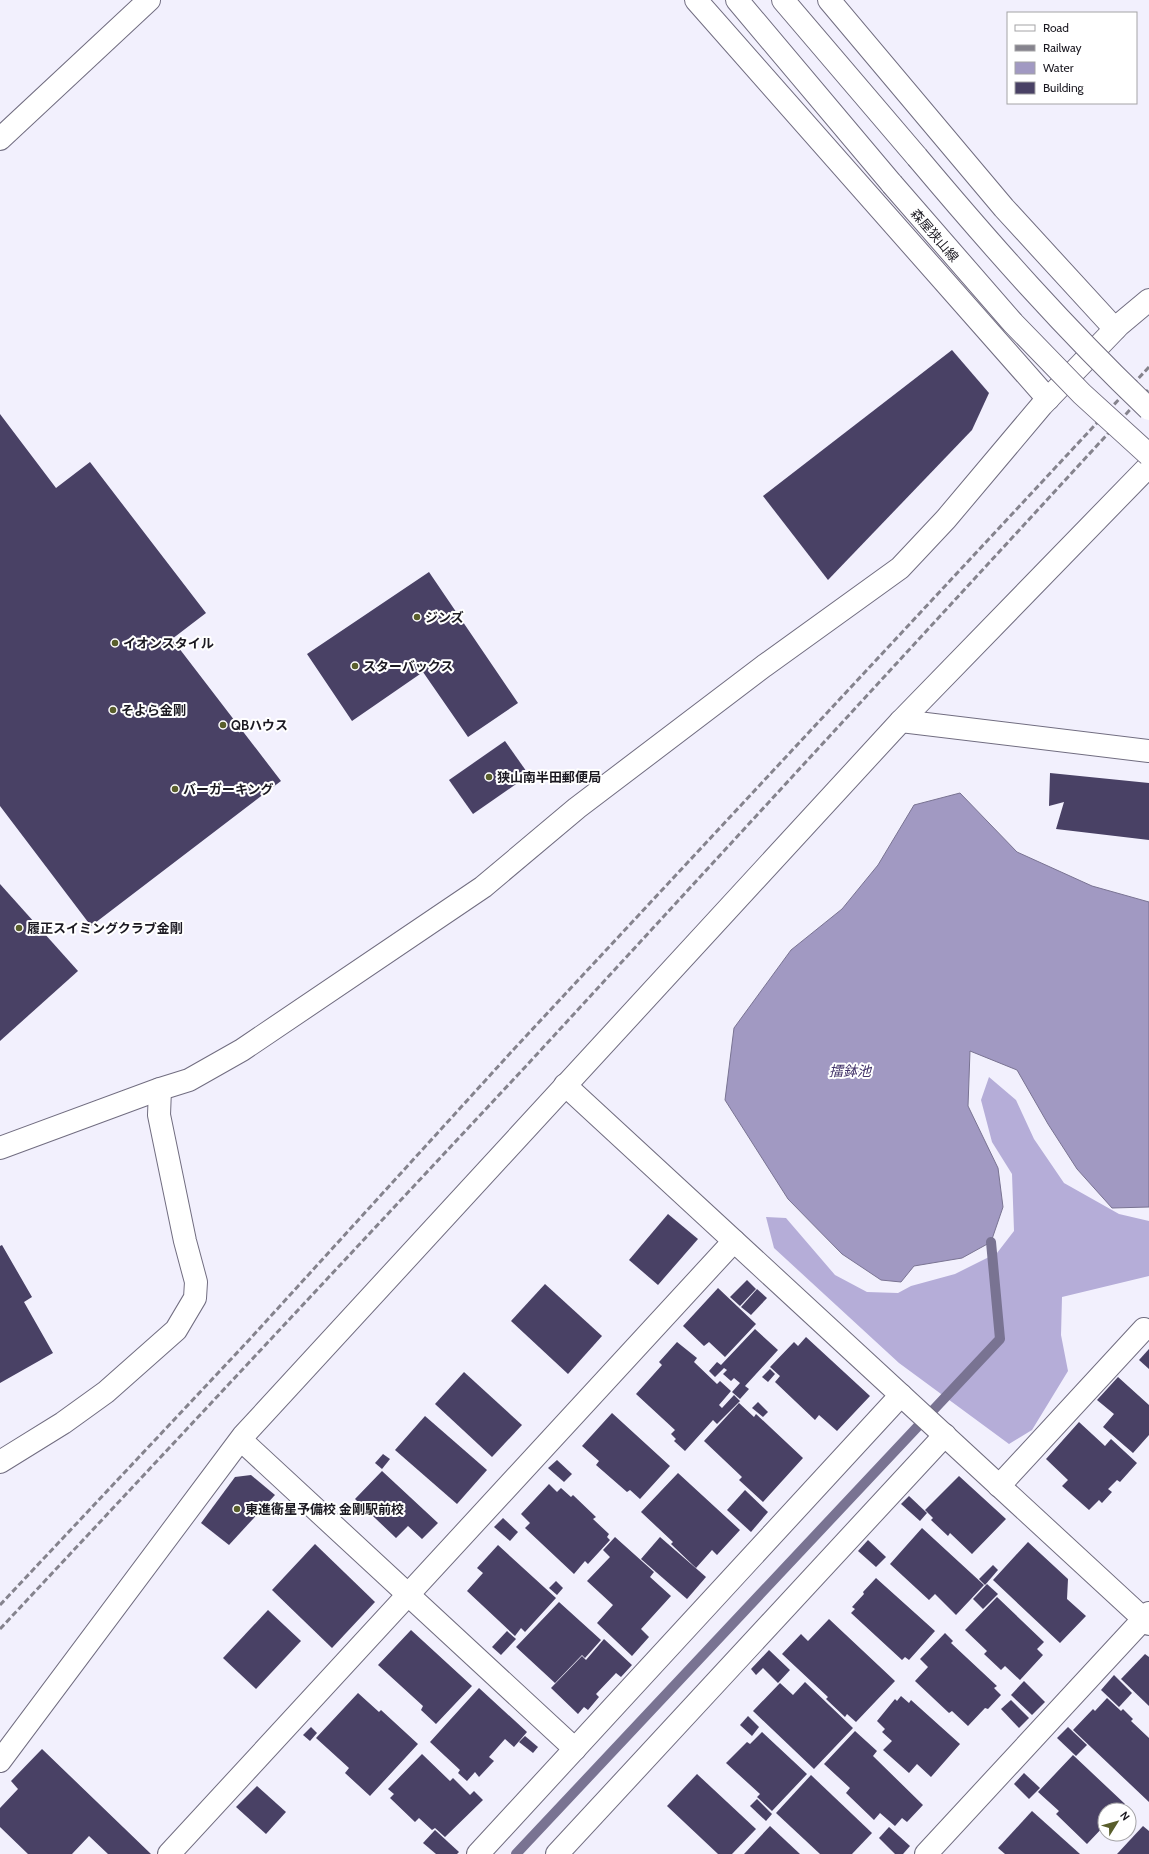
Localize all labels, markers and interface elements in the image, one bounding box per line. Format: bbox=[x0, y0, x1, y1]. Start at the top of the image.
legend bbox=[1007, 12, 1137, 104]
text: Road bbox=[1043, 20, 1069, 35]
text: Railway bbox=[1043, 40, 1081, 55]
text: Water bbox=[1043, 60, 1074, 75]
text: Building bbox=[1043, 80, 1085, 95]
street label: 森屋狭山線 bbox=[908, 205, 962, 265]
place label: ジンズ bbox=[425, 609, 464, 625]
marker: ジンズ bbox=[412, 612, 422, 622]
place label: イオンスタイル bbox=[123, 635, 214, 651]
marker: イオンスタイル bbox=[110, 638, 120, 648]
place label: スターバックス bbox=[363, 658, 453, 674]
marker: スターバックス bbox=[350, 661, 360, 671]
place label: そよら金剛 bbox=[121, 702, 186, 718]
marker: そよら金剛 bbox=[108, 705, 118, 715]
place label: QBハウス bbox=[231, 717, 288, 733]
marker: QBハウス bbox=[218, 720, 228, 730]
place label: 狭山南半田郵便局 bbox=[497, 769, 601, 785]
marker: 狭山南半田郵便局 bbox=[484, 772, 494, 782]
place label: バーガーキング bbox=[183, 781, 274, 797]
marker: バーガーキング bbox=[170, 784, 180, 794]
place label: 履正スイミングクラブ金剛 bbox=[27, 920, 183, 936]
marker: 履正スイミングクラブ金剛 bbox=[14, 923, 24, 933]
water label: 擂鉢池 bbox=[829, 1062, 873, 1080]
place label: 東進衛星予備校 金剛駅前校 bbox=[245, 1501, 404, 1517]
marker: 東進衛星予備校 金剛駅前校 bbox=[232, 1504, 242, 1514]
north arrow bbox=[1097, 1802, 1137, 1842]
text: N bbox=[1117, 1809, 1133, 1823]

